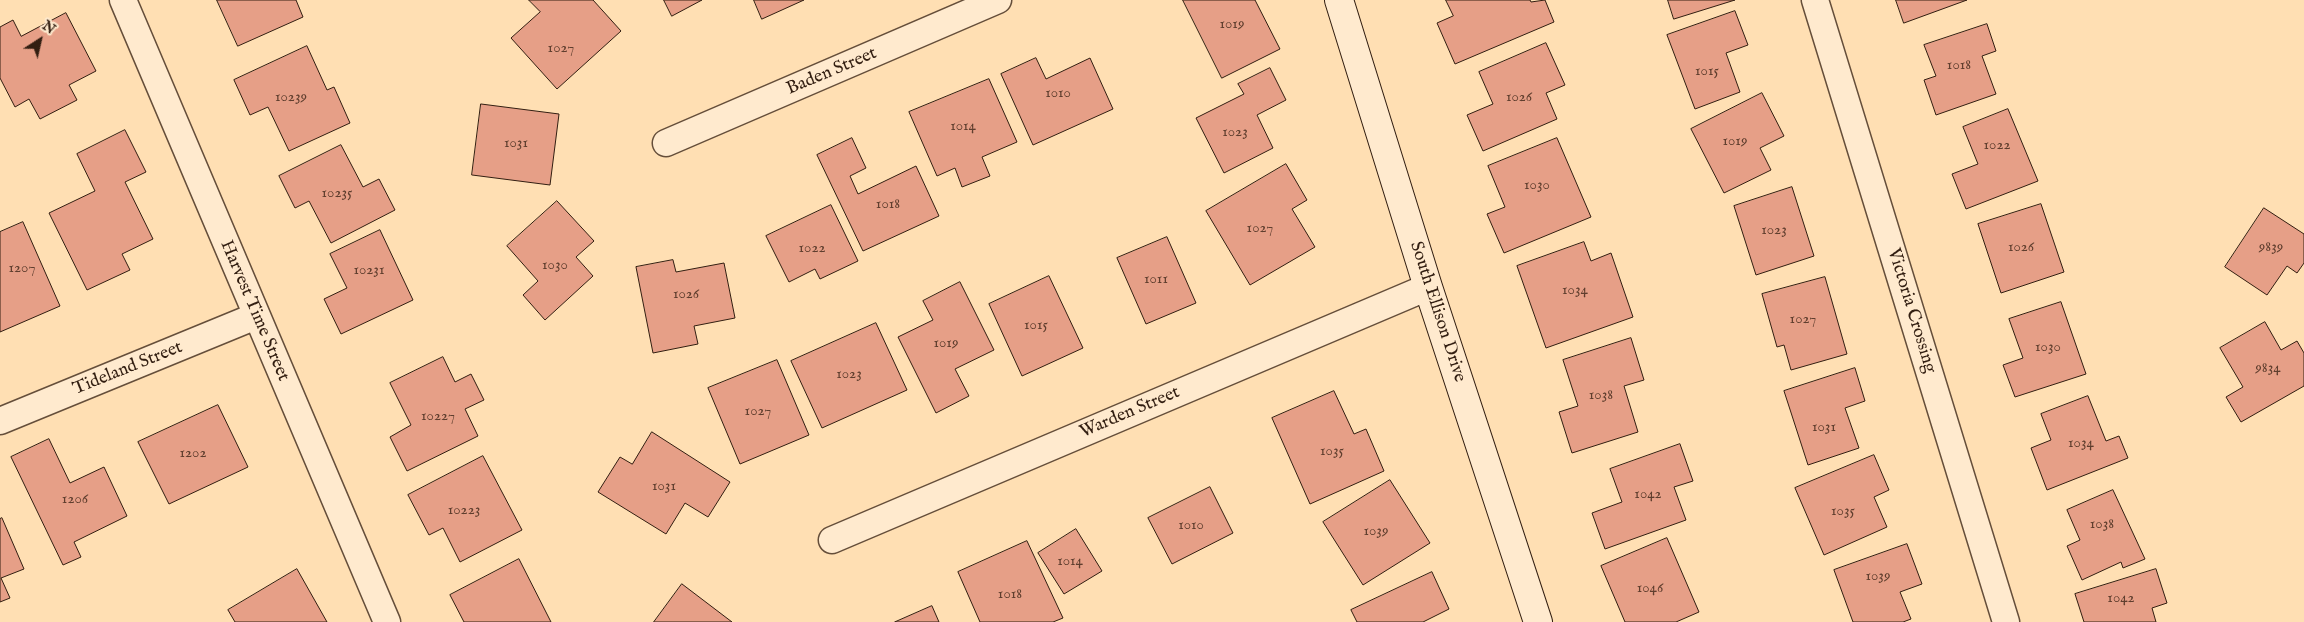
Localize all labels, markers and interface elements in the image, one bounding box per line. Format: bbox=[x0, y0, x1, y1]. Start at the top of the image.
north arrow bbox=[15, 15, 65, 65]
house number: 1019 bbox=[1220, 16, 1244, 34]
text: N bbox=[38, 17, 59, 39]
house number: 1027 bbox=[548, 40, 574, 58]
street label: Baden Street bbox=[784, 43, 880, 101]
house number: 1018 bbox=[1947, 57, 1971, 75]
house number: 1015 bbox=[1695, 63, 1719, 81]
house number: 1010 bbox=[1045, 85, 1071, 103]
house number: 10239 bbox=[275, 89, 307, 107]
house number: 1026 bbox=[1506, 89, 1532, 107]
house number: 1014 bbox=[950, 118, 976, 136]
house number: 1023 bbox=[1222, 124, 1248, 142]
house number: 1019 bbox=[1723, 133, 1747, 151]
house number: 1031 bbox=[504, 135, 528, 153]
house number: 1022 bbox=[1984, 137, 2010, 155]
house number: 1030 bbox=[1524, 177, 1550, 195]
house number: 10235 bbox=[322, 185, 352, 203]
house number: 1018 bbox=[876, 196, 900, 214]
house number: 1027 bbox=[1247, 220, 1273, 238]
house number: 1023 bbox=[1761, 222, 1787, 240]
street label: Harvest Time Street bbox=[215, 237, 293, 385]
street label: South Ellison Drive bbox=[1404, 239, 1470, 385]
house number: 1026 bbox=[2008, 239, 2034, 257]
house number: 9839 bbox=[2259, 239, 2283, 257]
house number: 1022 bbox=[799, 240, 825, 258]
street label: Victoria Crossing bbox=[1882, 246, 1940, 376]
house number: 1030 bbox=[542, 257, 568, 275]
house number: 1207 bbox=[8, 260, 36, 278]
house number: 10231 bbox=[353, 262, 385, 280]
house number: 1011 bbox=[1144, 271, 1168, 289]
house number: 1034 bbox=[1562, 282, 1588, 300]
house number: 1026 bbox=[673, 286, 699, 304]
house number: 1027 bbox=[1790, 311, 1816, 329]
house number: 1015 bbox=[1024, 317, 1048, 335]
house number: 1019 bbox=[934, 335, 958, 353]
street label: Tideland Street bbox=[70, 337, 186, 401]
house number: 1030 bbox=[2035, 339, 2061, 357]
house number: 9834 bbox=[2255, 360, 2281, 378]
house number: 1023 bbox=[836, 366, 862, 384]
street label: Warden Street bbox=[1077, 382, 1183, 444]
house number: 1038 bbox=[1589, 387, 1613, 405]
house number: 1027 bbox=[745, 403, 771, 421]
house number: 10227 bbox=[421, 408, 455, 426]
house number: 1031 bbox=[1812, 419, 1836, 437]
house number: 1034 bbox=[2068, 435, 2094, 453]
house number: 1035 bbox=[1320, 443, 1344, 461]
house number: 1202 bbox=[179, 445, 207, 463]
house number: 1031 bbox=[652, 478, 676, 496]
house number: 1042 bbox=[1634, 486, 1662, 504]
house number: 1206 bbox=[62, 491, 88, 509]
house number: 10223 bbox=[448, 502, 480, 520]
house number: 1035 bbox=[1831, 503, 1855, 521]
house number: 1038 bbox=[2090, 516, 2114, 534]
house number: 1010 bbox=[1178, 517, 1204, 535]
house number: 1039 bbox=[1363, 523, 1389, 541]
house number: 1014 bbox=[1057, 553, 1083, 571]
house number: 1039 bbox=[1865, 568, 1891, 586]
house number: 1046 bbox=[1637, 580, 1663, 598]
house number: 1018 bbox=[998, 586, 1022, 604]
house number: 1042 bbox=[2107, 590, 2135, 608]

